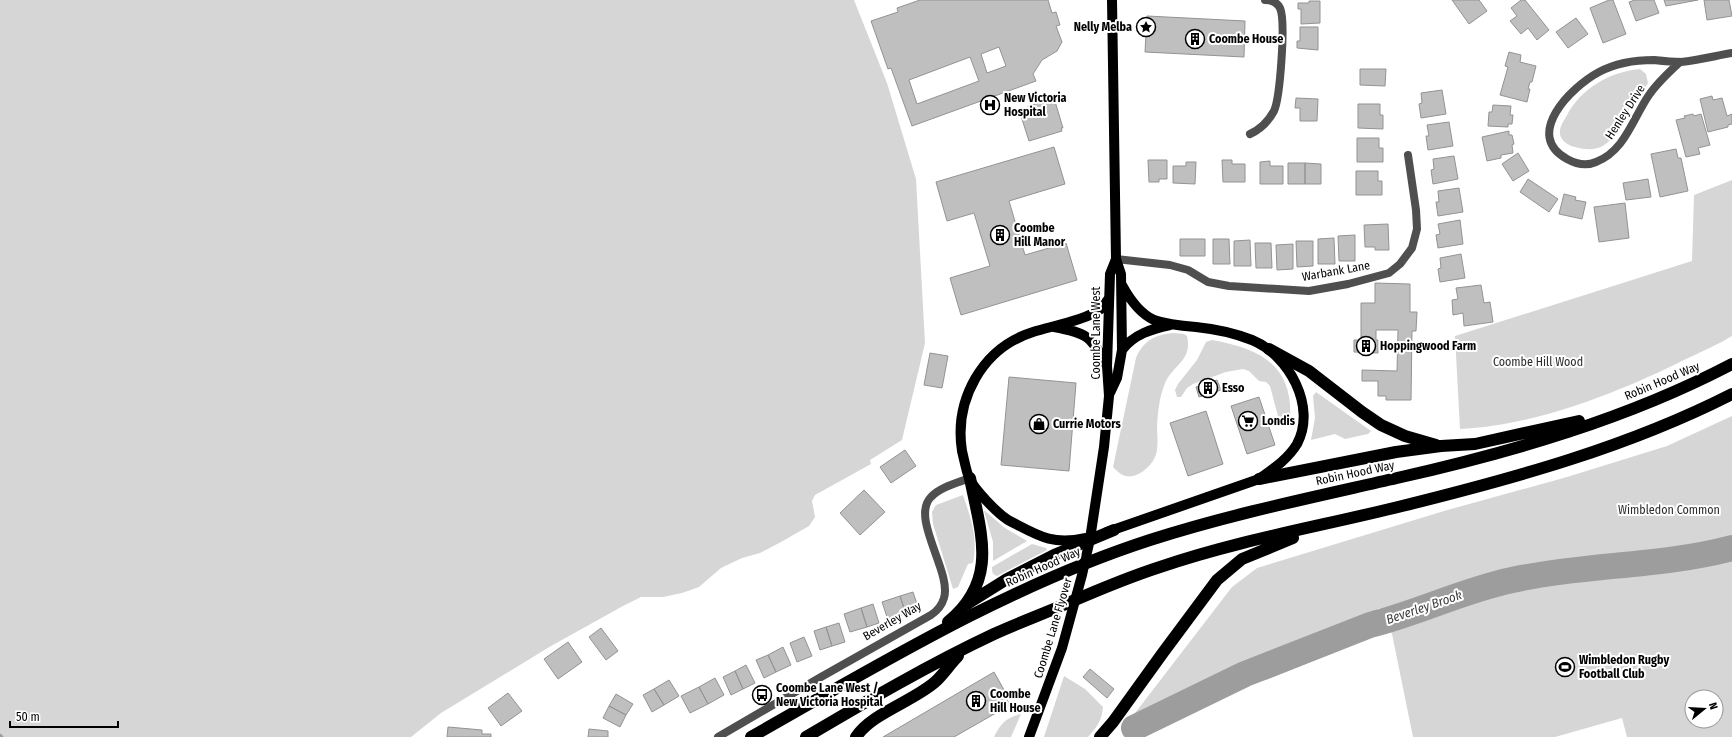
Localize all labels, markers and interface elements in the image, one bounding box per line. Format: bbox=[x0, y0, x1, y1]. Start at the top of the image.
place icon: Nelly Melba bbox=[1135, 16, 1157, 38]
place label: Nelly Melba bbox=[1074, 20, 1132, 34]
building icon: Coombe House bbox=[1184, 28, 1206, 50]
place label: Coombe House bbox=[1209, 32, 1283, 46]
street label: Henley Drive bbox=[1602, 82, 1648, 142]
place label: New Victoria Hospital bbox=[1004, 91, 1067, 119]
hospital icon: New Victoria Hospital bbox=[979, 94, 1001, 116]
place label: Coombe Hill Manor bbox=[1014, 221, 1066, 249]
building icon: Coombe Hill Manor bbox=[989, 224, 1011, 246]
street label: Warbank Lane bbox=[1301, 258, 1371, 284]
street label: Coombe Lane West bbox=[1089, 286, 1103, 379]
building icon: Hoppingwood Farm bbox=[1355, 335, 1377, 357]
place label: Hoppingwood Farm bbox=[1380, 339, 1476, 353]
park label: Coombe Hill Wood bbox=[1493, 355, 1583, 369]
street label: Robin Hood Way bbox=[1622, 359, 1702, 403]
building icon: Esso bbox=[1197, 377, 1219, 399]
place label: Esso bbox=[1222, 381, 1245, 395]
supermarket icon: Londis bbox=[1237, 410, 1259, 432]
shop icon: Currie Motors bbox=[1028, 413, 1050, 435]
place label: Londis bbox=[1262, 414, 1296, 428]
place label: Currie Motors bbox=[1053, 417, 1122, 431]
street label: Robin Hood Way bbox=[1314, 458, 1396, 488]
park label: Wimbledon Common bbox=[1618, 503, 1720, 517]
street label: Robin Hood Way bbox=[1004, 544, 1083, 590]
street label: Coombe Lane Flyover bbox=[1031, 575, 1075, 680]
water label: Beverley Brook bbox=[1384, 587, 1464, 627]
street label: Beverley Way bbox=[860, 598, 924, 643]
place label: Wimbledon Rugby Football Club bbox=[1579, 653, 1669, 681]
sports icon: Wimbledon Rugby Football Club bbox=[1554, 656, 1576, 678]
place label: Coombe Lane West / New Victoria Hospital bbox=[776, 681, 883, 709]
bus stop icon: Coombe Lane West / New Victoria Hospital bbox=[751, 684, 773, 706]
place label: Coombe Hill House bbox=[990, 687, 1041, 715]
north arrow bbox=[1684, 689, 1724, 729]
building icon: Coombe Hill House bbox=[965, 690, 987, 712]
text: N bbox=[1706, 701, 1720, 711]
scale bar bbox=[10, 703, 118, 729]
text: 50 m bbox=[16, 710, 40, 724]

